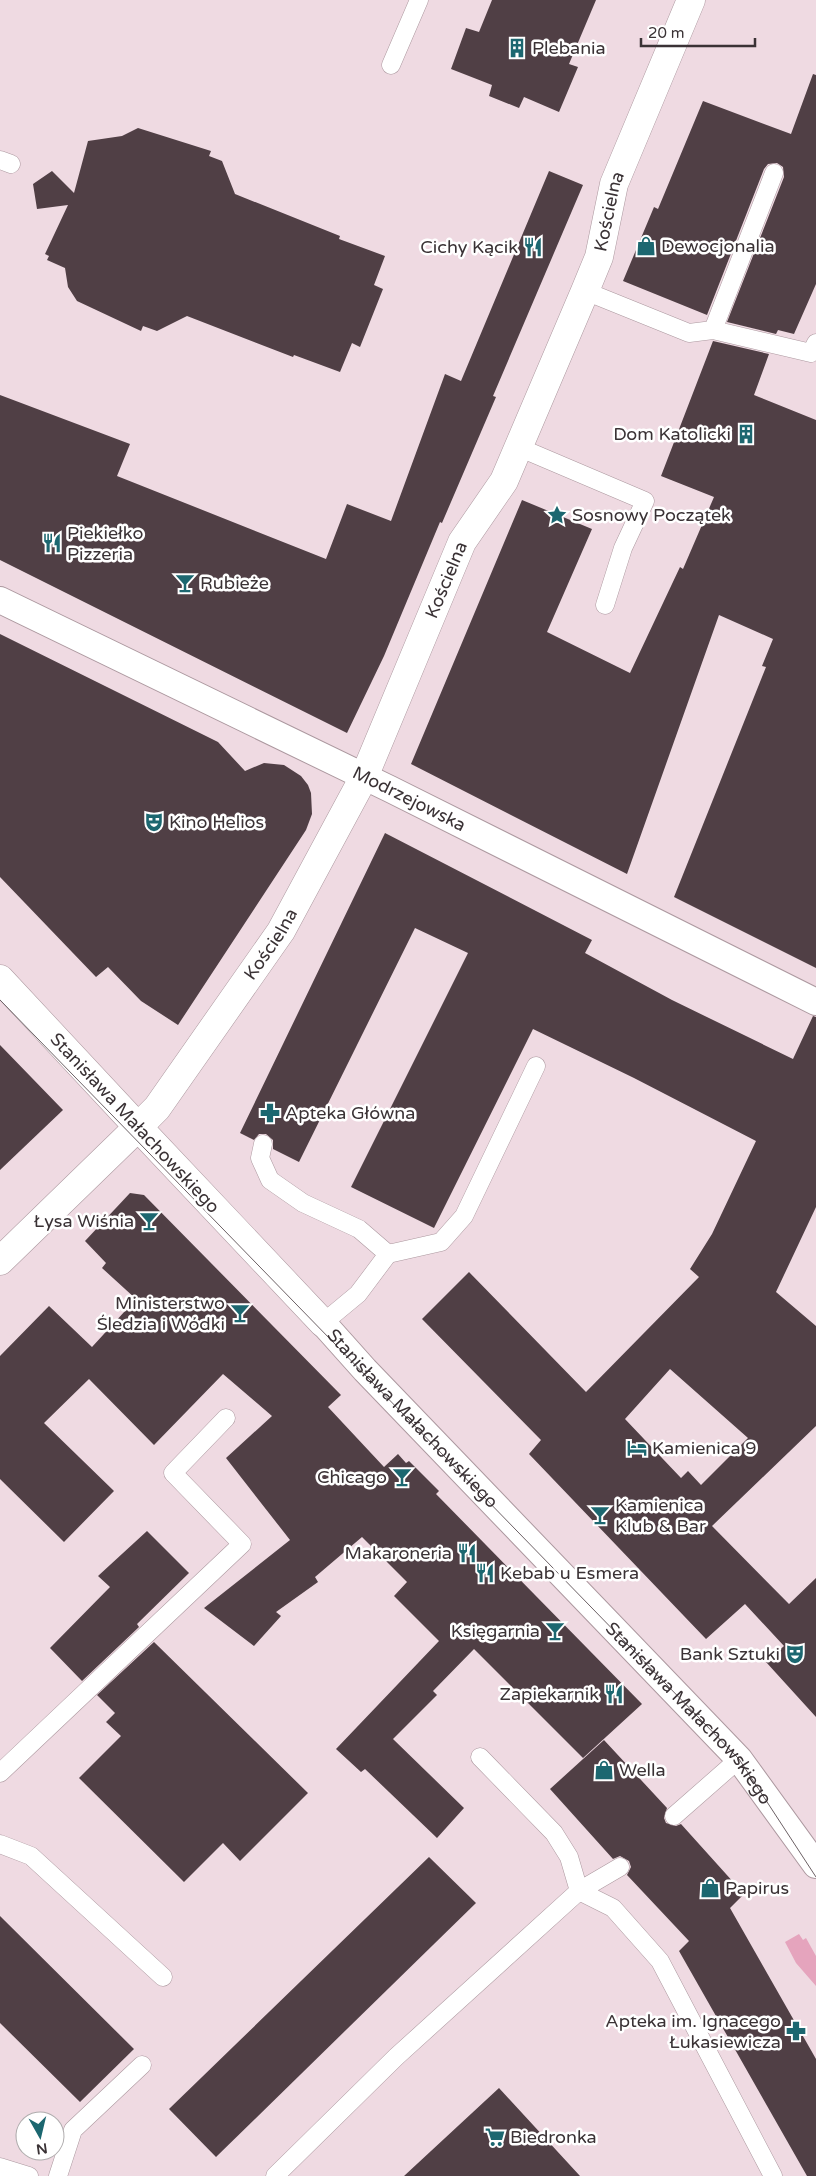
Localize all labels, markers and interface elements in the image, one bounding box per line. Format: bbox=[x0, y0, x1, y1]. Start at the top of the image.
scale bar bbox=[641, 15, 755, 47]
text: 20 m bbox=[648, 24, 685, 42]
building icon: Plebania bbox=[506, 37, 528, 59]
place label: Plebania bbox=[532, 37, 606, 59]
street label: Kościelna bbox=[589, 168, 629, 254]
shop icon: Dewocjonalia bbox=[635, 235, 657, 257]
place label: Dewocjonalia bbox=[661, 235, 775, 257]
place label: Cichy Kącik bbox=[420, 236, 518, 258]
restaurant icon: Cichy Kącik bbox=[522, 236, 544, 258]
place label: Dom Katolicki bbox=[613, 423, 731, 445]
building icon: Dom Katolicki bbox=[735, 423, 757, 445]
place icon: Sosnowy Początek bbox=[546, 504, 568, 526]
place label: Sosnowy Początek bbox=[572, 504, 731, 526]
place label: Piekiełko Pizzeria bbox=[67, 522, 143, 565]
restaurant icon: Piekiełko Pizzeria bbox=[41, 532, 63, 554]
street label: Kościelna bbox=[420, 538, 472, 622]
bar icon: Rubieże bbox=[174, 572, 196, 594]
place label: Rubieże bbox=[200, 572, 269, 594]
street label: Modrzejowska bbox=[349, 762, 470, 836]
theatre icon: Kino Helios bbox=[143, 811, 165, 833]
place label: Kino Helios bbox=[169, 811, 264, 833]
street label: Kościelna bbox=[239, 904, 302, 984]
street label: Stanisława Małachowskiego bbox=[46, 1028, 224, 1218]
pharmacy icon: Apteka Główna bbox=[259, 1102, 281, 1124]
place label: Apteka Główna bbox=[285, 1102, 415, 1124]
place label: Łysa Wiśnia bbox=[34, 1210, 134, 1232]
bar icon: Łysa Wiśnia bbox=[138, 1210, 160, 1232]
place label: Ministerstwo Śledzia i Wódki bbox=[97, 1292, 225, 1335]
bar icon: Ministerstwo Śledzia i Wódki bbox=[229, 1302, 251, 1324]
street label: Stanisława Małachowskiego bbox=[323, 1324, 503, 1513]
hotel icon: Kamienica 9 bbox=[626, 1437, 648, 1459]
place label: Kamienica 9 bbox=[652, 1437, 757, 1459]
place label: Chicago bbox=[317, 1466, 387, 1488]
bar icon: Chicago bbox=[391, 1466, 413, 1488]
place label: Kamienica Klub & Bar bbox=[615, 1494, 706, 1537]
bar icon: Kamienica Klub & Bar bbox=[589, 1504, 611, 1526]
place label: Makaroneria bbox=[345, 1542, 452, 1564]
restaurant icon: Makaroneria bbox=[456, 1542, 478, 1564]
restaurant icon: Kebab u Esmera bbox=[474, 1562, 496, 1584]
place label: Kebab u Esmera bbox=[500, 1562, 639, 1584]
street label: Stanisława Małachowskiego bbox=[601, 1618, 777, 1809]
place label: Księgarnia bbox=[451, 1620, 540, 1642]
bar icon: Księgarnia bbox=[544, 1620, 566, 1642]
place label: Bank Sztuki bbox=[680, 1643, 780, 1665]
theatre icon: Bank Sztuki bbox=[784, 1643, 806, 1665]
place label: Zapiekarnik bbox=[499, 1683, 599, 1705]
restaurant icon: Zapiekarnik bbox=[603, 1683, 625, 1705]
shop icon: Wella bbox=[593, 1759, 615, 1781]
place label: Wella bbox=[619, 1759, 666, 1781]
shop icon: Papirus bbox=[699, 1877, 721, 1899]
place label: Papirus bbox=[725, 1877, 789, 1899]
place label: Apteka im. Ignacego Łukasiewicza bbox=[605, 2010, 781, 2053]
pharmacy icon: Apteka im. Ignacego Łukasiewicza bbox=[785, 2020, 807, 2042]
north arrow bbox=[15, 2111, 65, 2161]
supermarket icon: Biedronka bbox=[484, 2126, 506, 2148]
place label: Biedronka bbox=[510, 2126, 597, 2148]
text: N bbox=[35, 2139, 48, 2158]

